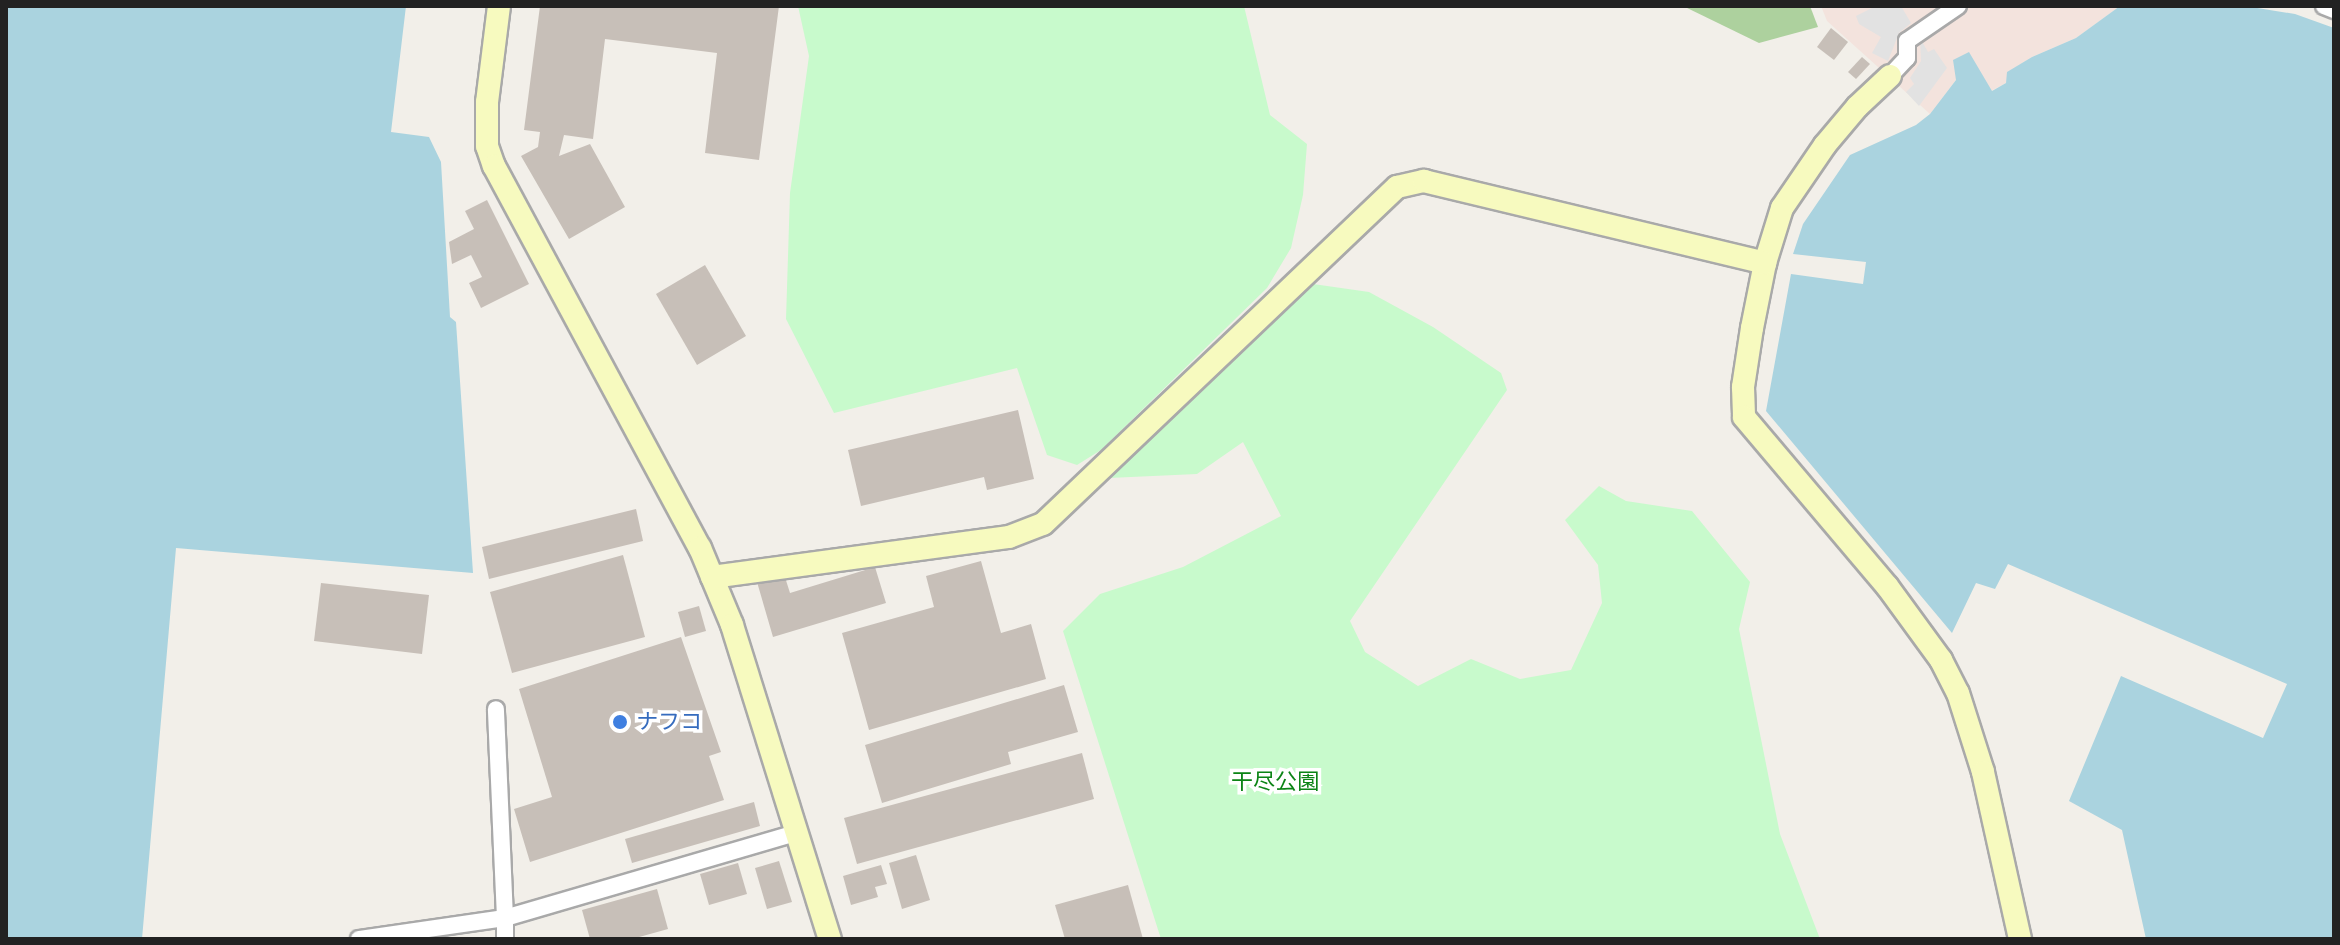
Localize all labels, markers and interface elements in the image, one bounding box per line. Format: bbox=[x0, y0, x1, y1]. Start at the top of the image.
place label: ナフコ bbox=[636, 709, 702, 735]
marker: ナフコ bbox=[611, 713, 629, 731]
park label: 干尽公園 bbox=[1231, 769, 1319, 795]

